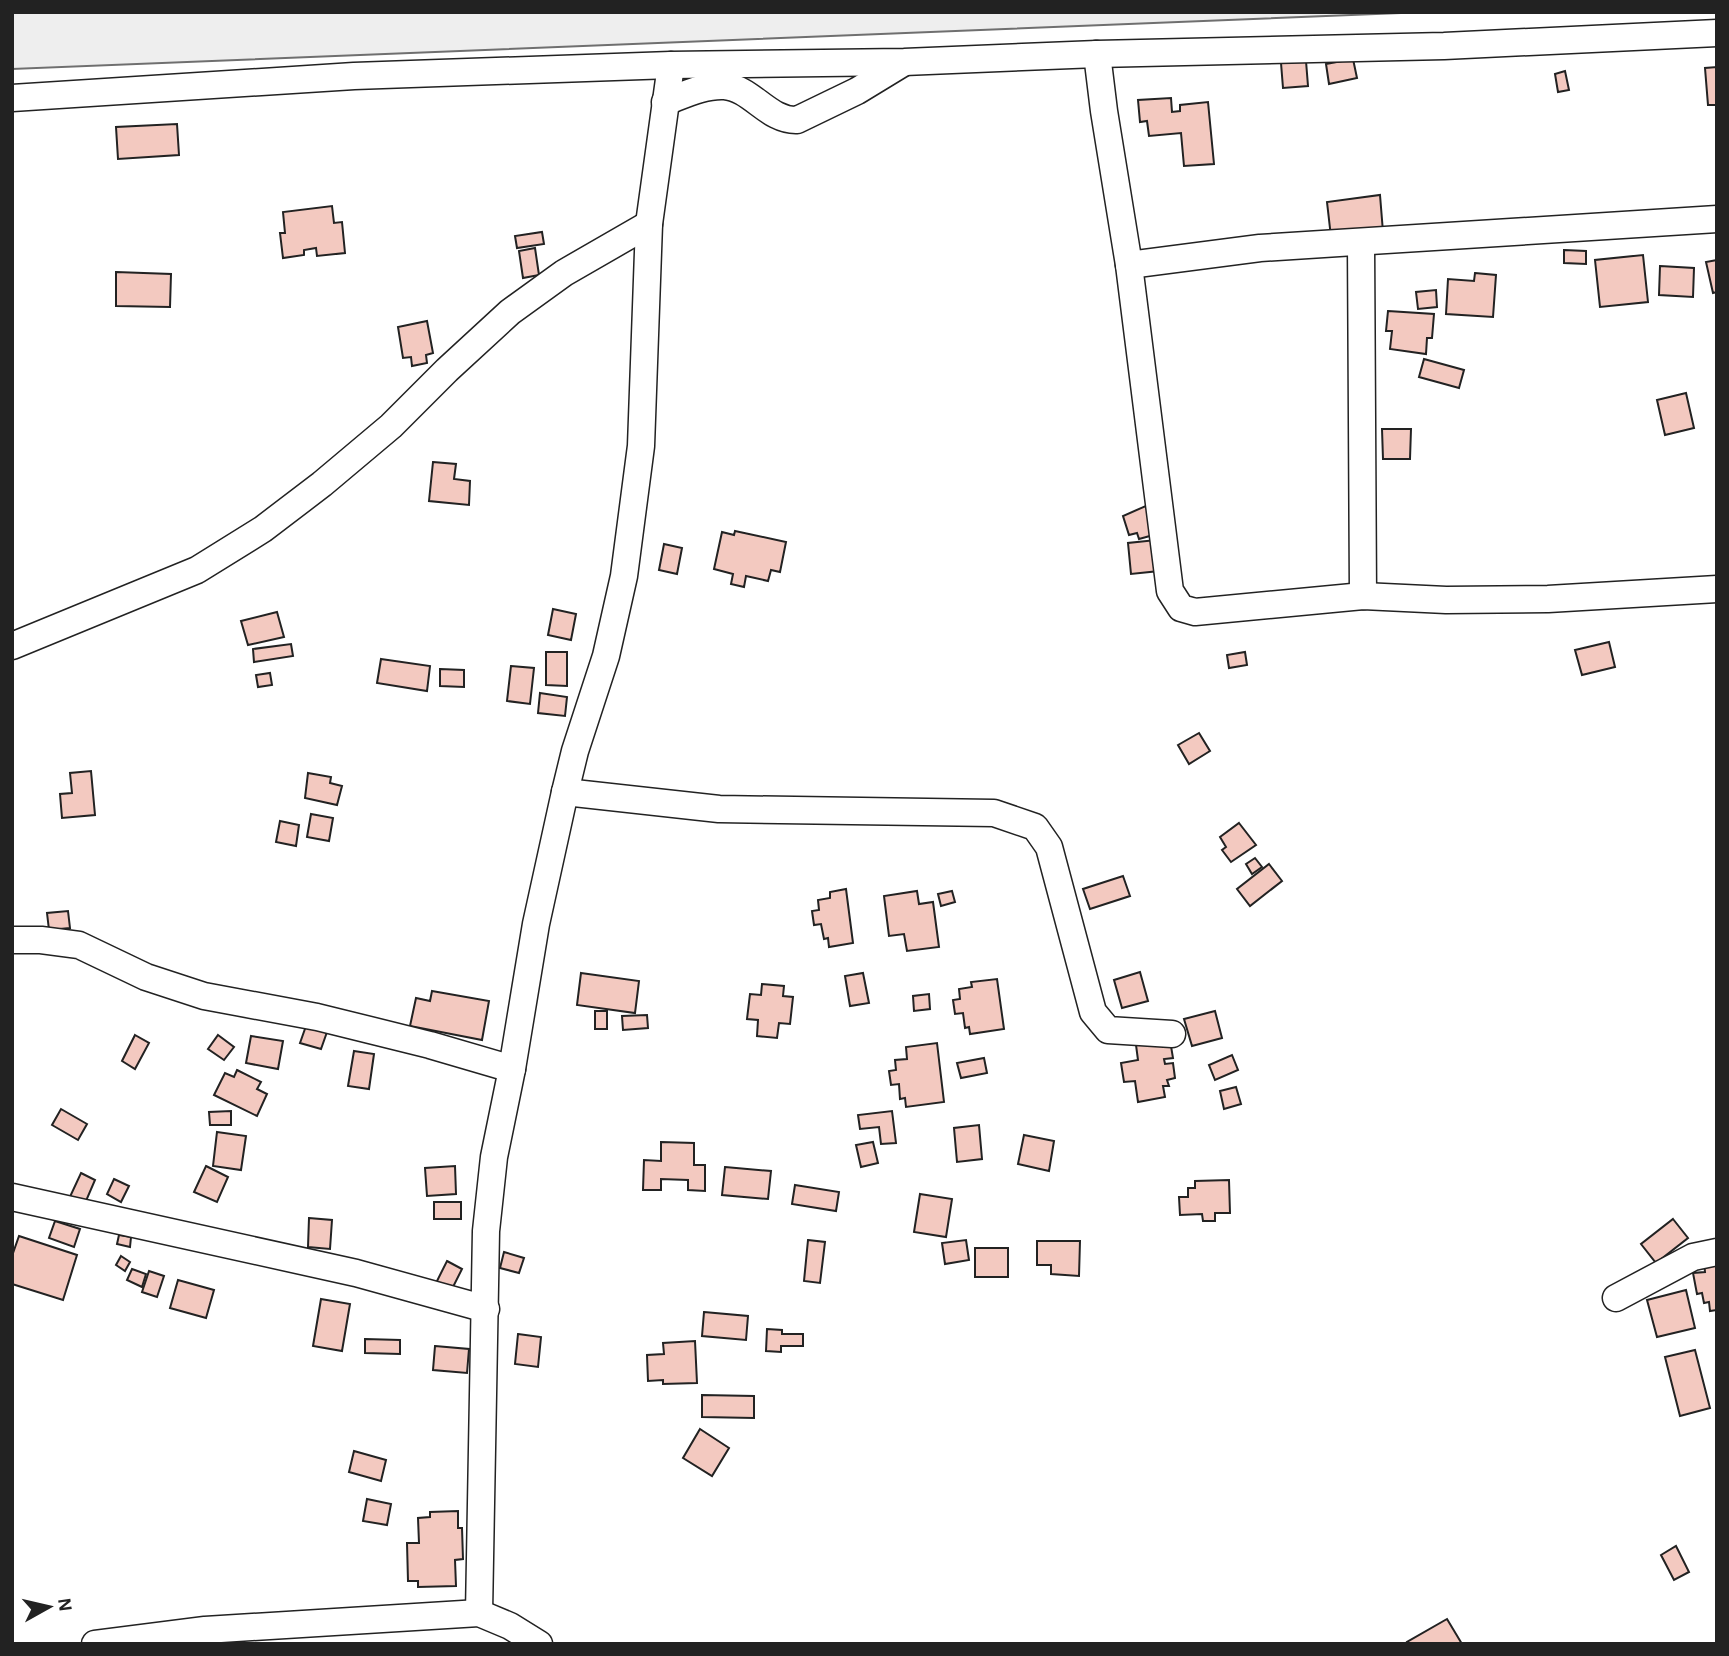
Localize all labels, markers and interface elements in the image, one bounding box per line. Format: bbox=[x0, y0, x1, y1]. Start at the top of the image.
north arrow bbox=[14, 1572, 84, 1642]
text: N bbox=[54, 1597, 75, 1613]

